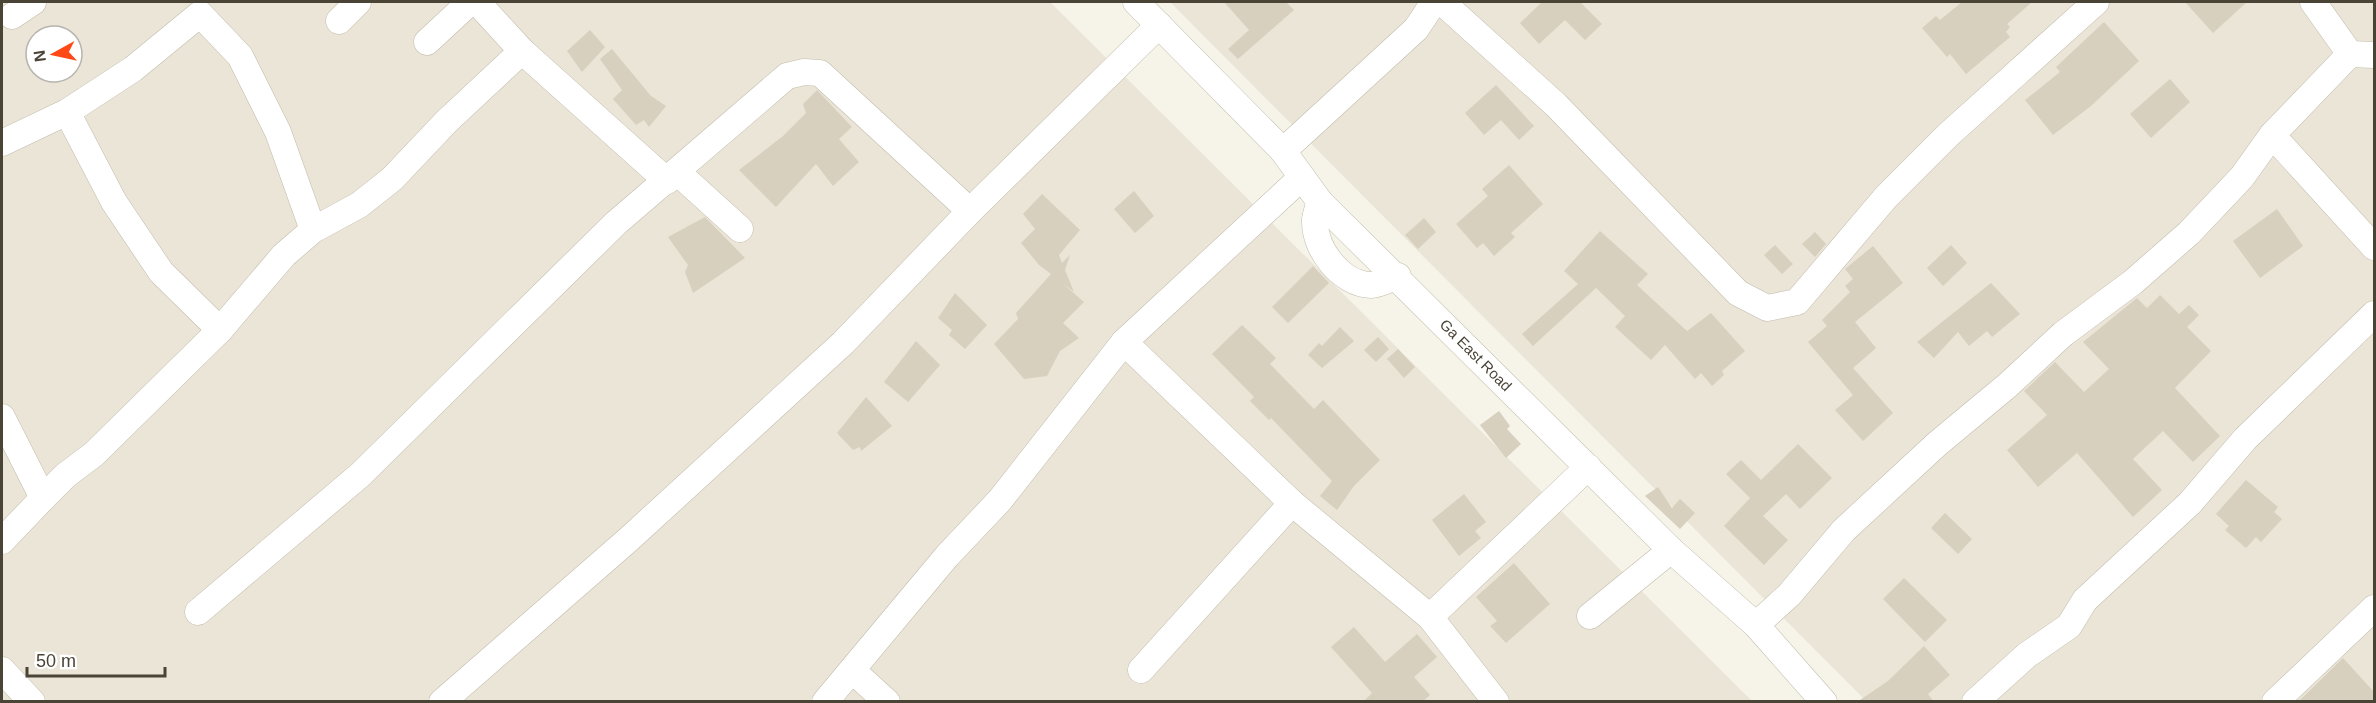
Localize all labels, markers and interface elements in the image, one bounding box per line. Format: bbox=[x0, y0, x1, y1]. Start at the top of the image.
north arrow bbox=[24, 24, 84, 84]
text: N bbox=[30, 49, 49, 63]
street label: Ga East Road bbox=[1437, 316, 1515, 394]
scale bar bbox=[27, 640, 165, 678]
text: 50 m bbox=[36, 651, 76, 671]

